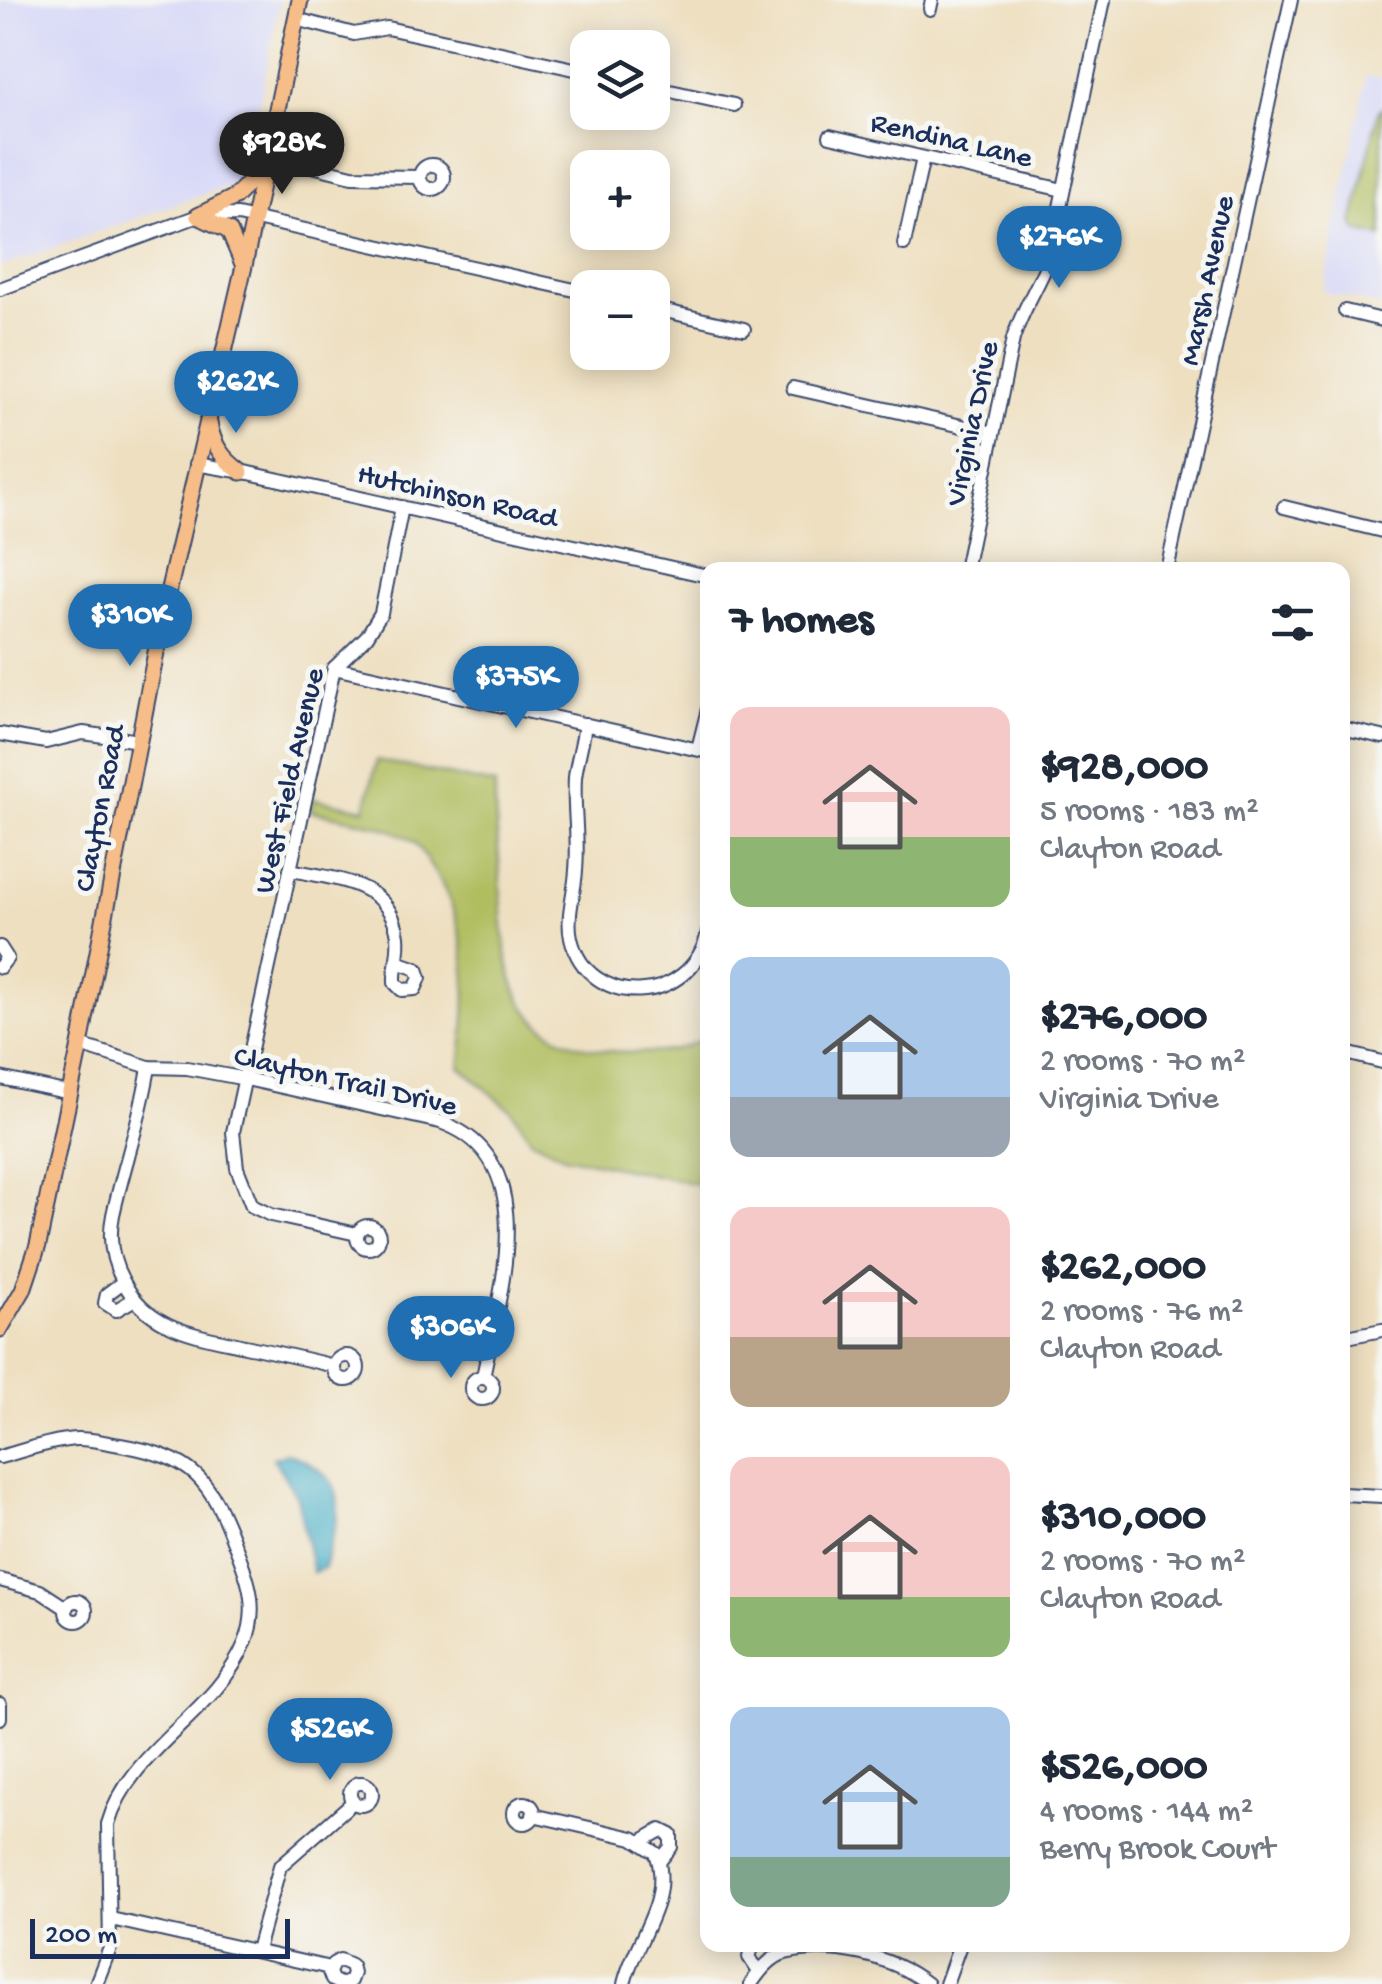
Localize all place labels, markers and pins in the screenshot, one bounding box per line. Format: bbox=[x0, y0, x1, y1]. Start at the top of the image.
pin: $928K bbox=[212, 112, 352, 197]
pin: $276K bbox=[989, 206, 1129, 291]
pin: $262K bbox=[166, 351, 306, 436]
pin: $310K bbox=[60, 584, 200, 669]
pin: $375K bbox=[446, 646, 586, 731]
pin: $306K bbox=[381, 1296, 521, 1381]
pin: $526K bbox=[260, 1698, 400, 1783]

